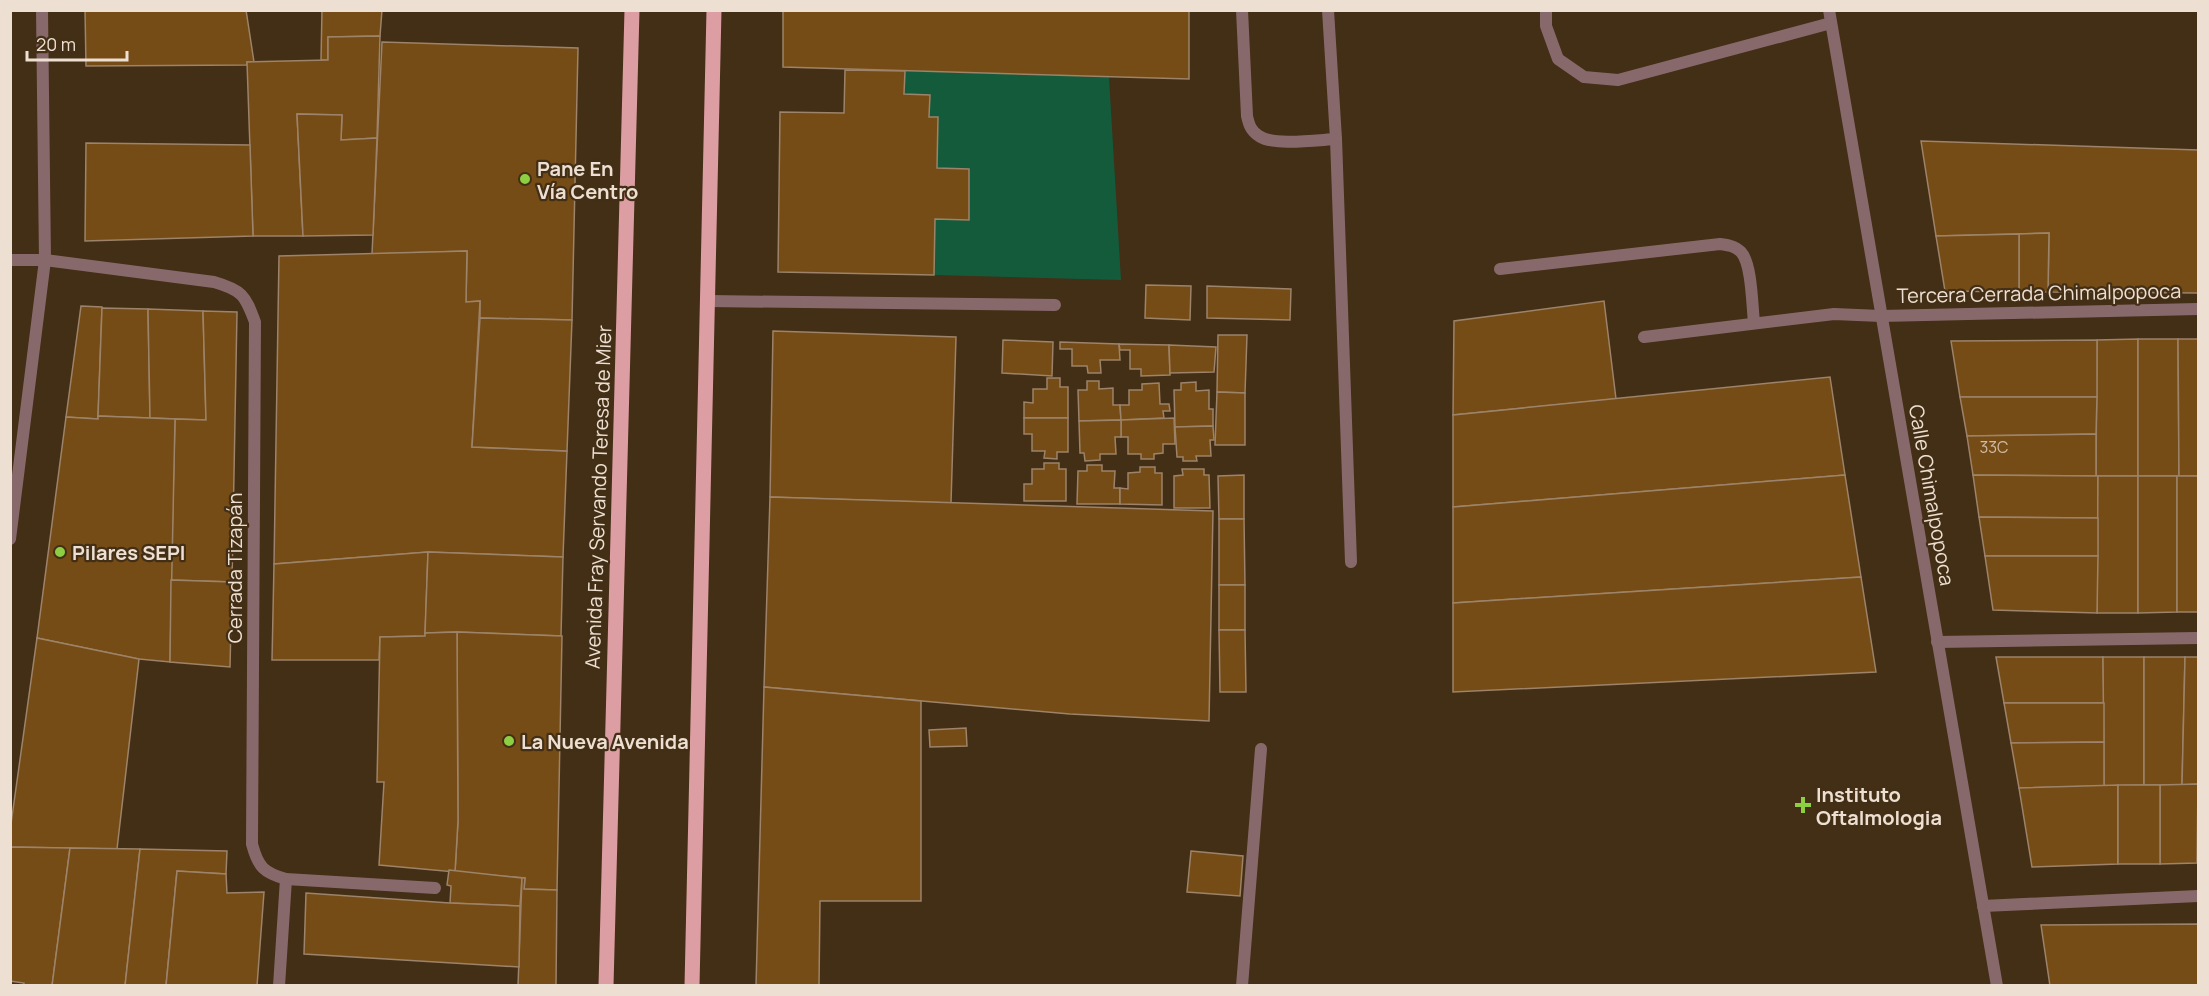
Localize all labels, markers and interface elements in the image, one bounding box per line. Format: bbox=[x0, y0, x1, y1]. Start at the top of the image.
scale bar bbox=[27, 24, 128, 62]
text: 20 m bbox=[36, 32, 76, 56]
place label: Pane En Vía Centro bbox=[537, 155, 638, 205]
marker: Pane En Vía Centro bbox=[518, 172, 532, 186]
street label: Tercera Cerrada Chimalpopoca bbox=[1897, 277, 2181, 309]
street label: Avenida Fray Servando Teresa de Mier bbox=[579, 325, 617, 669]
street label: Calle Chimalpopoca bbox=[1903, 402, 1961, 588]
house number: 33C bbox=[1979, 436, 2009, 458]
street label: Cerrada Tizapán bbox=[221, 493, 248, 643]
place label: Pilares SEPI bbox=[72, 539, 185, 566]
marker: Pilares SEPI bbox=[53, 545, 67, 559]
place label: La Nueva Avenida bbox=[521, 728, 689, 755]
marker: La Nueva Avenida bbox=[502, 734, 516, 748]
place label: Instituto Oftalmologia bbox=[1816, 781, 1942, 831]
marker: Instituto Oftalmologia bbox=[1794, 796, 1812, 814]

